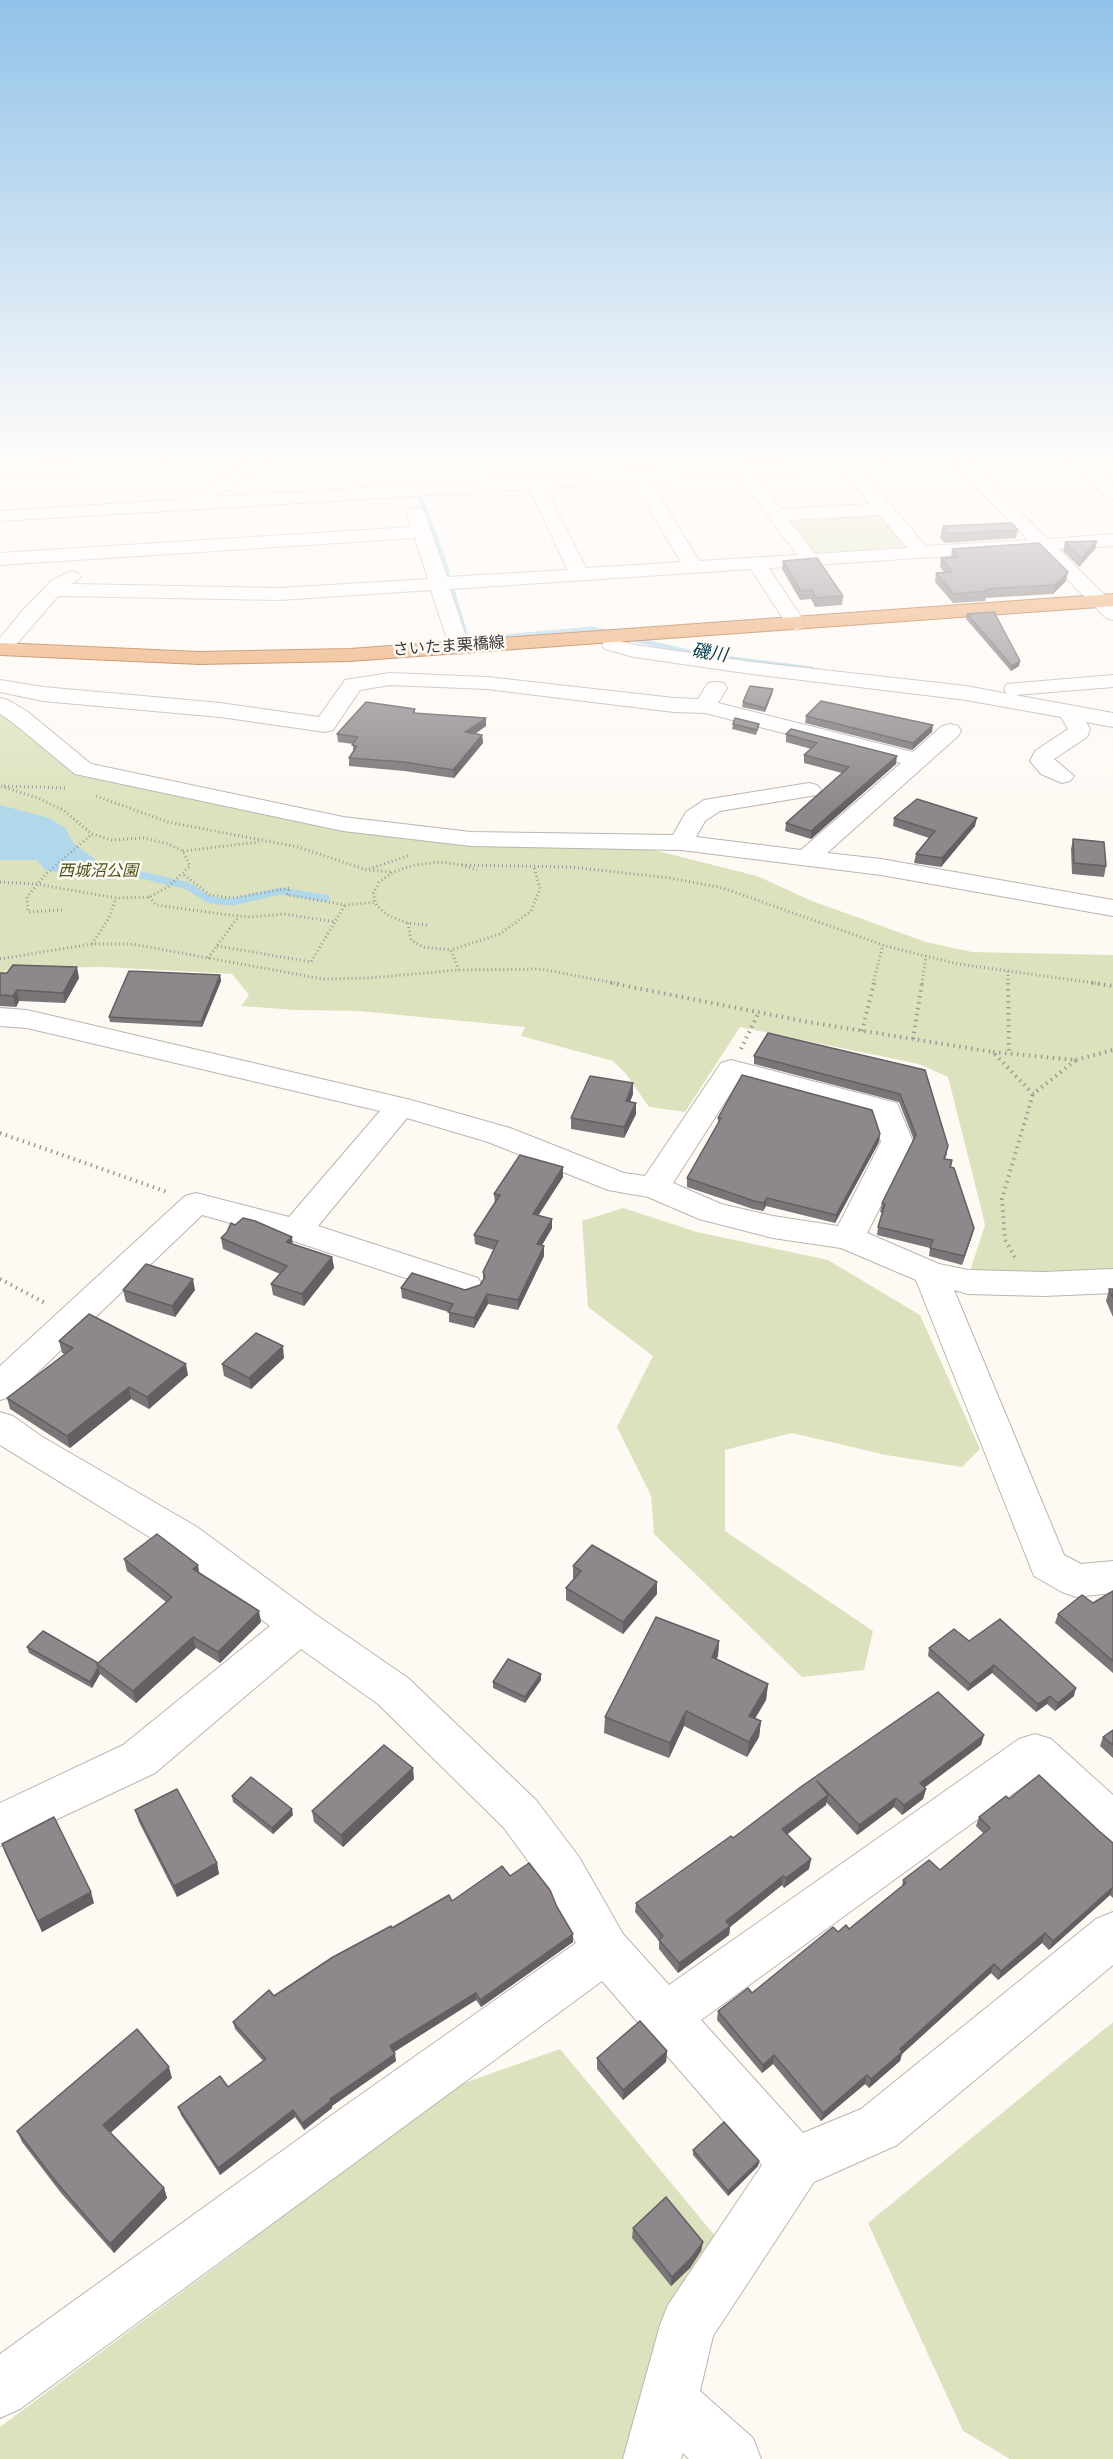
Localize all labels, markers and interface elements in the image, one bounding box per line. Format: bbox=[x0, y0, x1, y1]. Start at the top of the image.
street label: さいたま栗橋線 bbox=[392, 635, 506, 661]
water label: 磯川 bbox=[690, 642, 728, 668]
park label: 西城沼公園 bbox=[58, 863, 138, 883]

